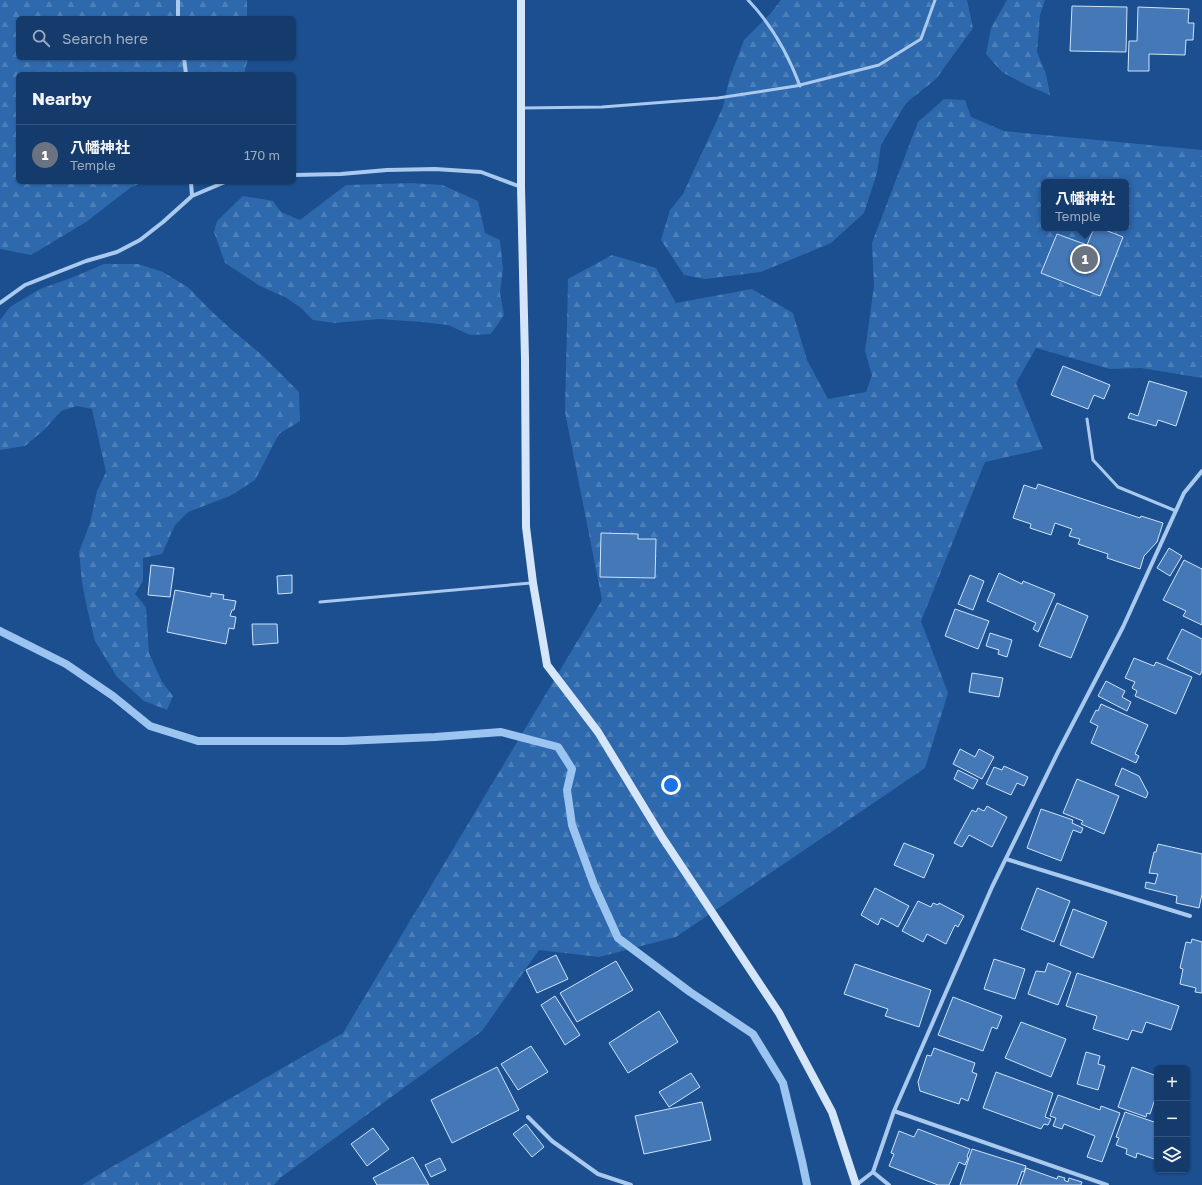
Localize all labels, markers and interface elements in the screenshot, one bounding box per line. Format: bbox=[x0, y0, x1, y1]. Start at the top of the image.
search box bbox=[16, 16, 296, 60]
icon: search bbox=[30, 27, 52, 49]
text: Search here bbox=[62, 29, 148, 47]
text: Nearby bbox=[32, 88, 92, 109]
text: 八幡神社 bbox=[70, 138, 130, 156]
text: 1 bbox=[42, 147, 48, 163]
text: 170 m bbox=[244, 147, 280, 163]
text: Temple bbox=[70, 157, 116, 173]
popup bbox=[1041, 179, 1129, 231]
text: 八幡神社 bbox=[1055, 189, 1115, 207]
text: Temple bbox=[1055, 208, 1101, 224]
pin: 1 bbox=[1072, 244, 1098, 274]
your location bbox=[661, 775, 681, 795]
map controls bbox=[1154, 1065, 1190, 1173]
button: + bbox=[1154, 1065, 1190, 1101]
button: − bbox=[1154, 1101, 1190, 1137]
button: layers bbox=[1154, 1137, 1190, 1173]

